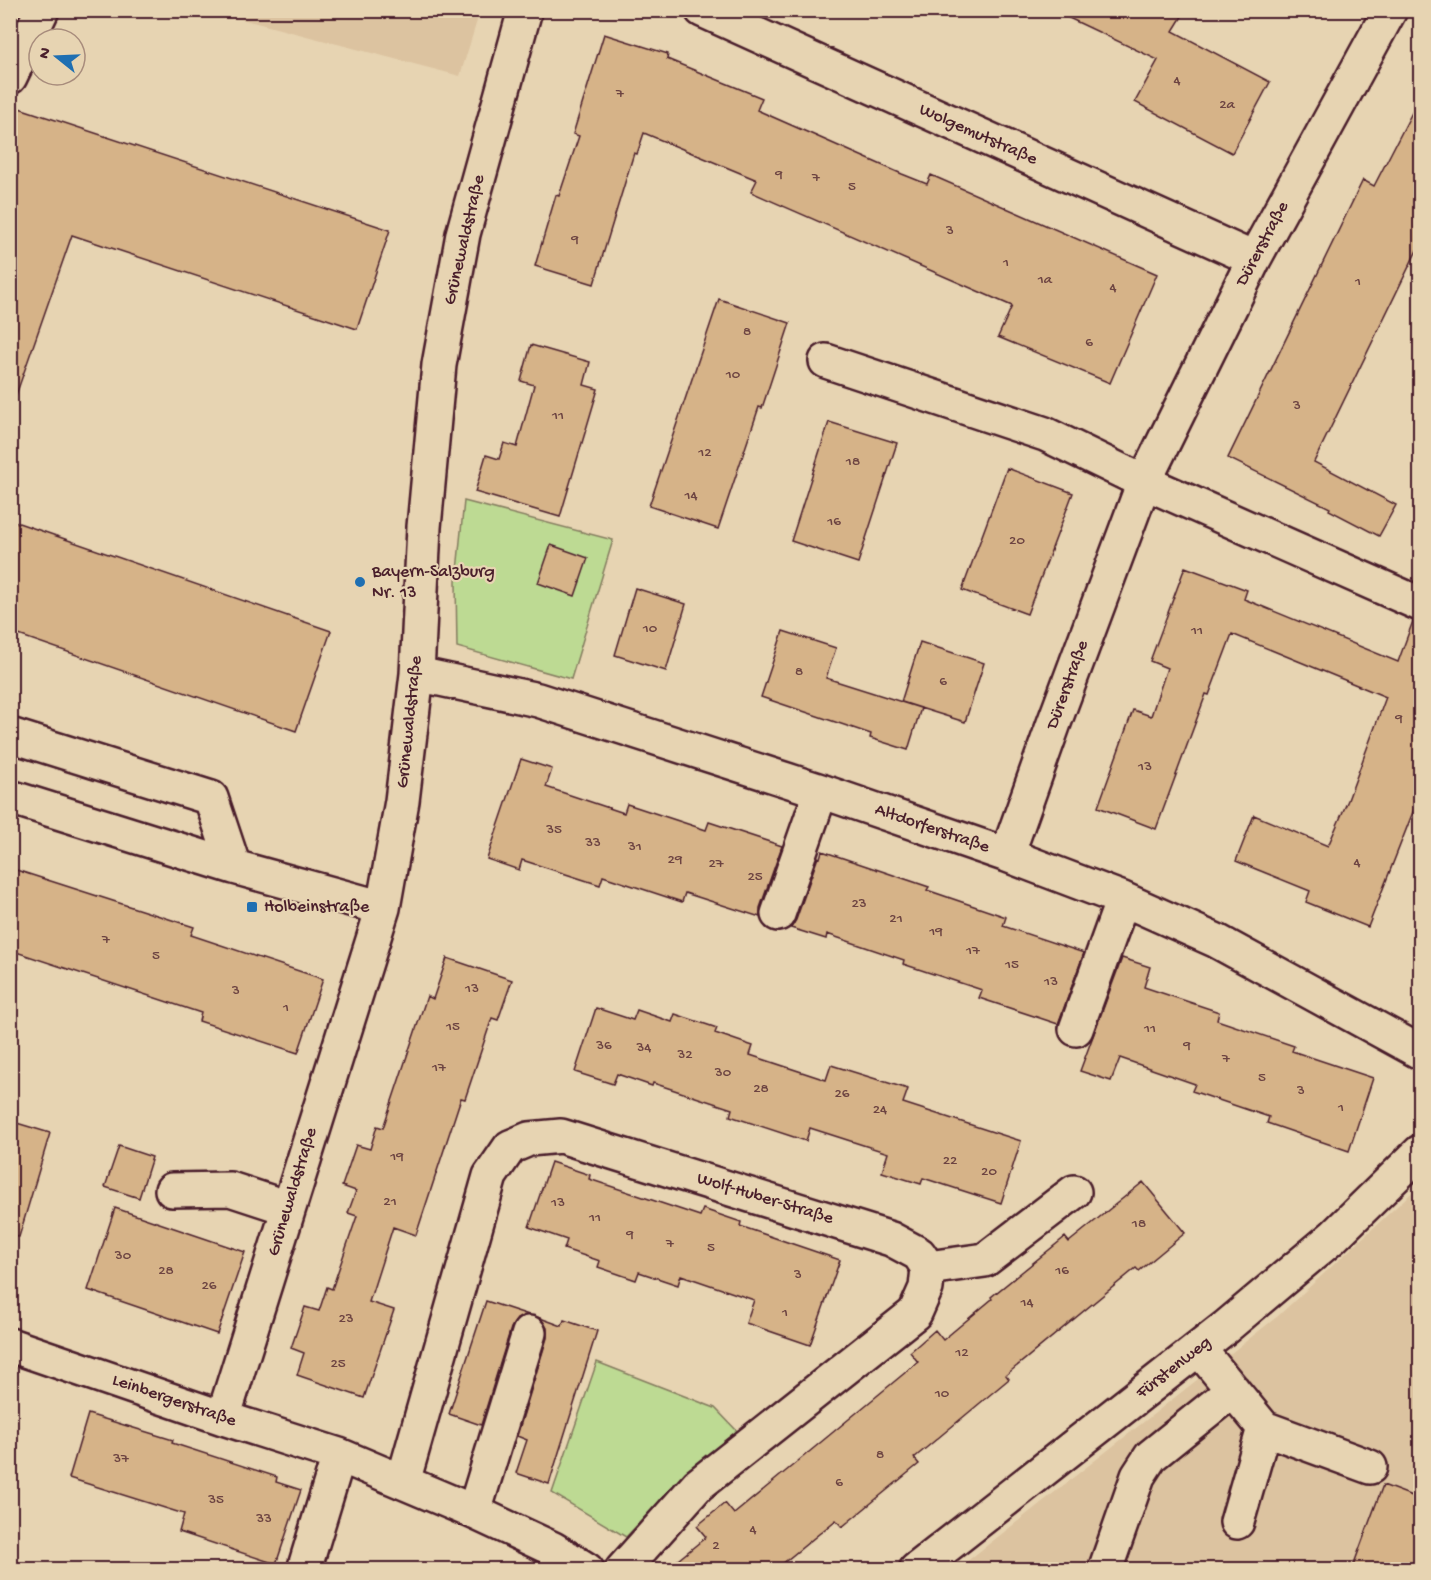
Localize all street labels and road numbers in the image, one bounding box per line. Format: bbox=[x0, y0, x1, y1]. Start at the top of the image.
street label: Wolgemutstraße bbox=[916, 100, 1041, 171]
street label: Grünewaldstraße bbox=[440, 172, 490, 307]
street label: Dürerstraße bbox=[1231, 197, 1294, 291]
street label: Dürerstraße bbox=[1042, 637, 1094, 733]
street label: Grünewaldstraße bbox=[393, 654, 427, 789]
street label: Altdorferstraße bbox=[872, 800, 993, 859]
street label: Grünewaldstraße bbox=[264, 1125, 323, 1259]
street label: Wolf-Huber-Straße bbox=[694, 1168, 836, 1230]
street label: Fürstenweg bbox=[1132, 1332, 1216, 1404]
street label: Leinbergerstraße bbox=[109, 1370, 240, 1432]

